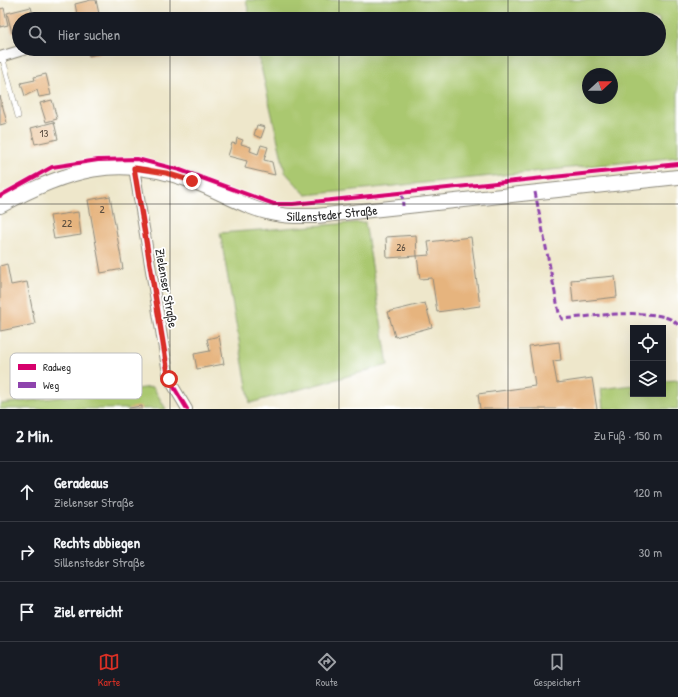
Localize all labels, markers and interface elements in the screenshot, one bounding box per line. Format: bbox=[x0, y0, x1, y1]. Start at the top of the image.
search box bbox=[12, 12, 666, 56]
icon: search bbox=[26, 23, 48, 45]
text: Hier suchen bbox=[58, 24, 120, 45]
north arrow bbox=[582, 68, 618, 104]
house number: 13 bbox=[40, 126, 49, 140]
route end bbox=[183, 172, 201, 190]
street label: Sillensteder Straße bbox=[286, 200, 378, 225]
house number: 2 bbox=[99, 202, 105, 216]
house number: 22 bbox=[62, 216, 72, 230]
house number: 26 bbox=[396, 240, 406, 254]
street label: Zielenser Straße bbox=[151, 247, 183, 329]
map controls bbox=[630, 325, 666, 397]
button: locate bbox=[630, 325, 666, 361]
legend bbox=[10, 353, 142, 399]
text: Radweg bbox=[43, 360, 71, 374]
button: layers bbox=[630, 361, 666, 397]
route start bbox=[160, 370, 178, 388]
text: Weg bbox=[43, 378, 59, 392]
text: 2 Min. bbox=[16, 424, 53, 447]
text: Zu Fuß · 150 m bbox=[594, 426, 662, 444]
text: Geradeaus bbox=[54, 472, 108, 493]
icon: ahead bbox=[16, 481, 38, 503]
text: 120 m bbox=[634, 483, 662, 501]
text: Zielenser Straße bbox=[54, 493, 134, 511]
text: Rechts abbiegen bbox=[54, 532, 140, 553]
icon: right bbox=[16, 541, 38, 563]
text: 30 m bbox=[639, 543, 662, 561]
text: Sillensteder Straße bbox=[54, 553, 145, 571]
icon: arrive bbox=[16, 601, 38, 623]
text: Ziel erreicht bbox=[54, 601, 123, 622]
tab: Karte bbox=[98, 651, 120, 689]
tab: Route bbox=[316, 651, 338, 689]
tab: Gespeichert bbox=[533, 651, 580, 689]

